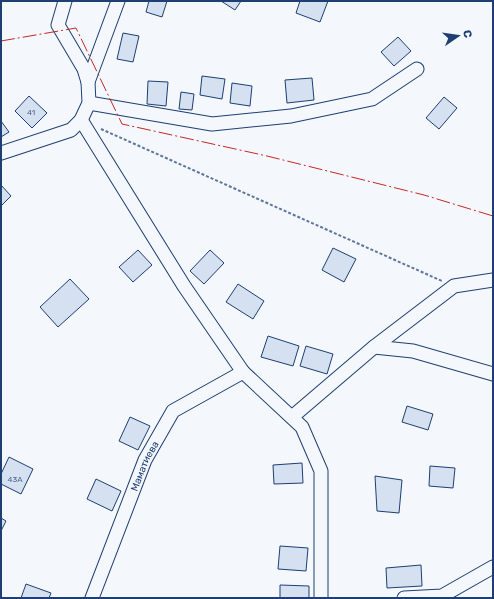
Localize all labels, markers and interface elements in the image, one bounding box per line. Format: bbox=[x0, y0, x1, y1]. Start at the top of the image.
north arrow bbox=[438, 16, 478, 56]
text: С bbox=[460, 29, 475, 39]
house number: 41 bbox=[27, 108, 35, 117]
street label: Маматиева bbox=[129, 439, 162, 493]
house number: 43А bbox=[7, 475, 23, 484]

